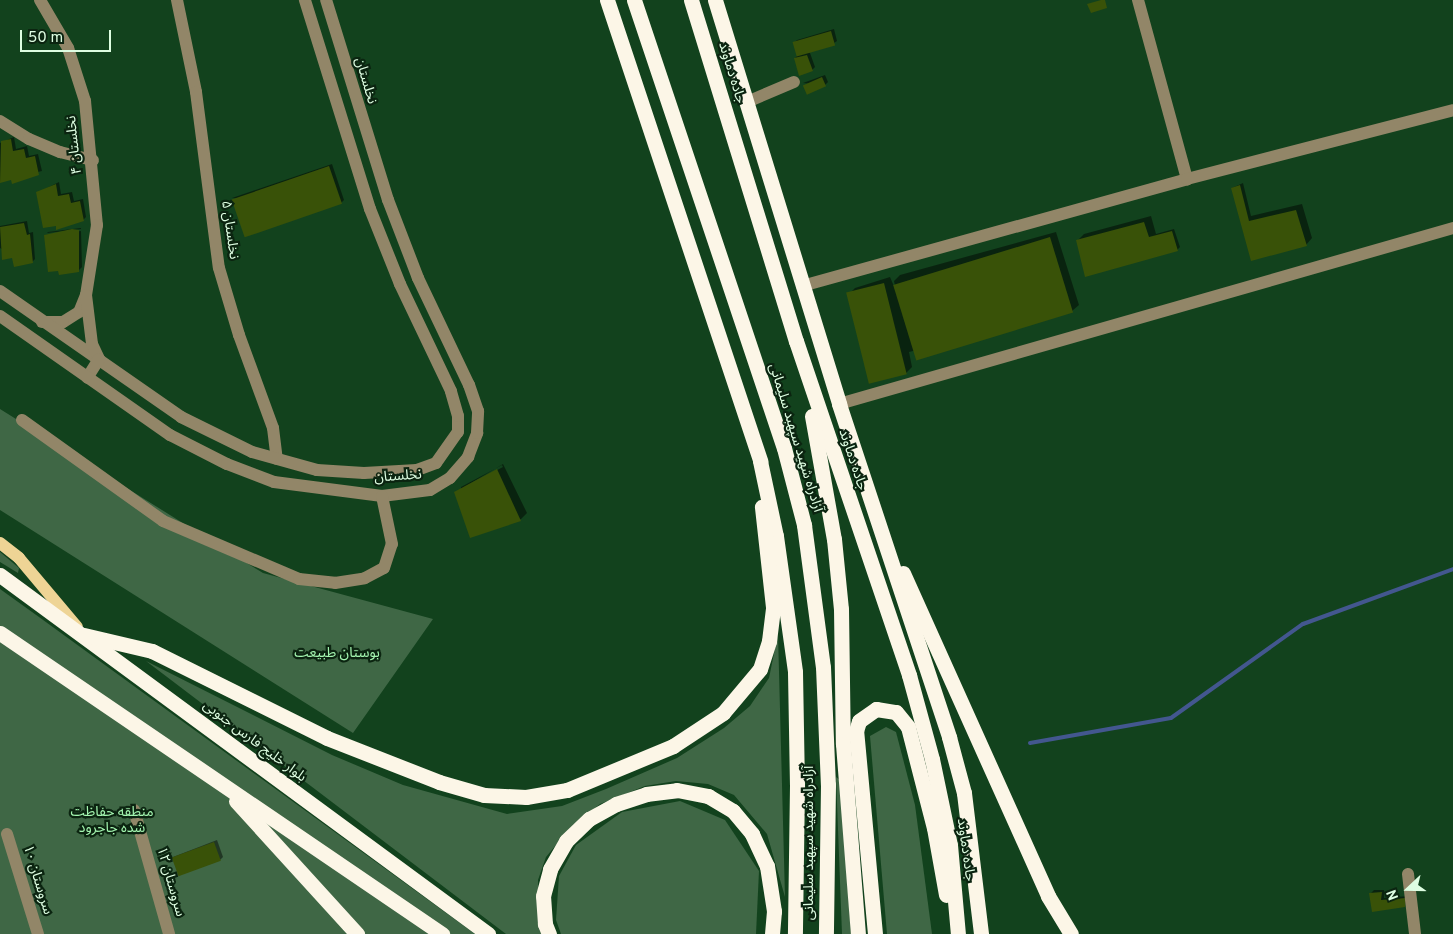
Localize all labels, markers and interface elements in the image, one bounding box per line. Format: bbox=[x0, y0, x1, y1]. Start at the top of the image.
scale bar bbox=[22, 20, 114, 52]
text: 50 m bbox=[28, 29, 63, 48]
street label: جاده دماوند bbox=[714, 40, 748, 106]
street label: نخلستان bbox=[350, 56, 380, 106]
street label: نخلستان ۴ bbox=[64, 115, 86, 175]
street label: نخلستان ۵ bbox=[217, 200, 241, 260]
street label: آزادراه شهید سپهبد سلیمانی bbox=[764, 362, 826, 514]
street label: جاده دماوند bbox=[834, 427, 870, 493]
street label: نخلستان bbox=[374, 467, 422, 487]
park label: بوستان طبیعت bbox=[294, 646, 380, 662]
street label: بلوار خلیج فارس جنوبی bbox=[199, 698, 309, 786]
street label: آزادراه شهید سپهبد سلیمانی bbox=[802, 766, 818, 920]
park label: منطقه حفاظت شده جاجرود bbox=[70, 805, 154, 838]
street label: جاده دماوند bbox=[952, 817, 978, 883]
street label: سروستان ۱۰ bbox=[18, 843, 56, 917]
street label: سروستان ۱۲ bbox=[152, 845, 188, 919]
north arrow bbox=[1383, 864, 1433, 914]
text: N bbox=[1384, 887, 1403, 902]

